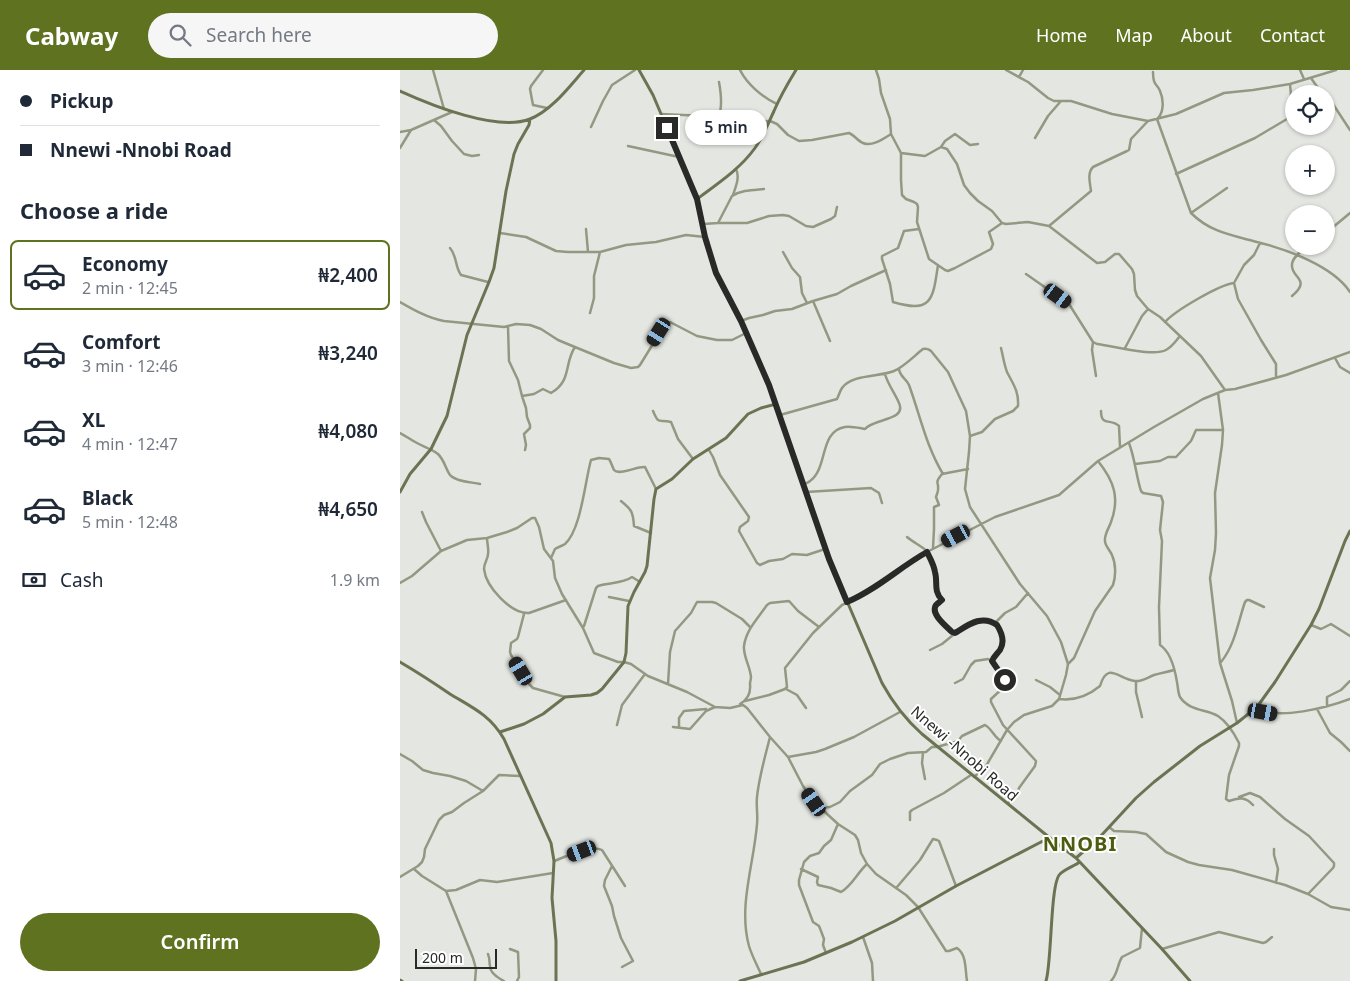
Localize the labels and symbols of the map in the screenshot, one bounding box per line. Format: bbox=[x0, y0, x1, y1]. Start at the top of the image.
callout: 5 min bbox=[684, 110, 767, 146]
route end bbox=[656, 117, 678, 139]
car bbox=[1041, 281, 1074, 311]
car bbox=[644, 315, 673, 349]
car bbox=[939, 522, 972, 550]
car bbox=[506, 654, 535, 688]
route start bbox=[994, 669, 1016, 691]
street label: Nnewi -Nnobi Road bbox=[907, 701, 1023, 805]
car bbox=[1246, 702, 1279, 722]
car bbox=[799, 785, 828, 819]
district label: NNOBI bbox=[1043, 830, 1117, 857]
car bbox=[565, 839, 598, 863]
scale bar bbox=[415, 946, 498, 969]

